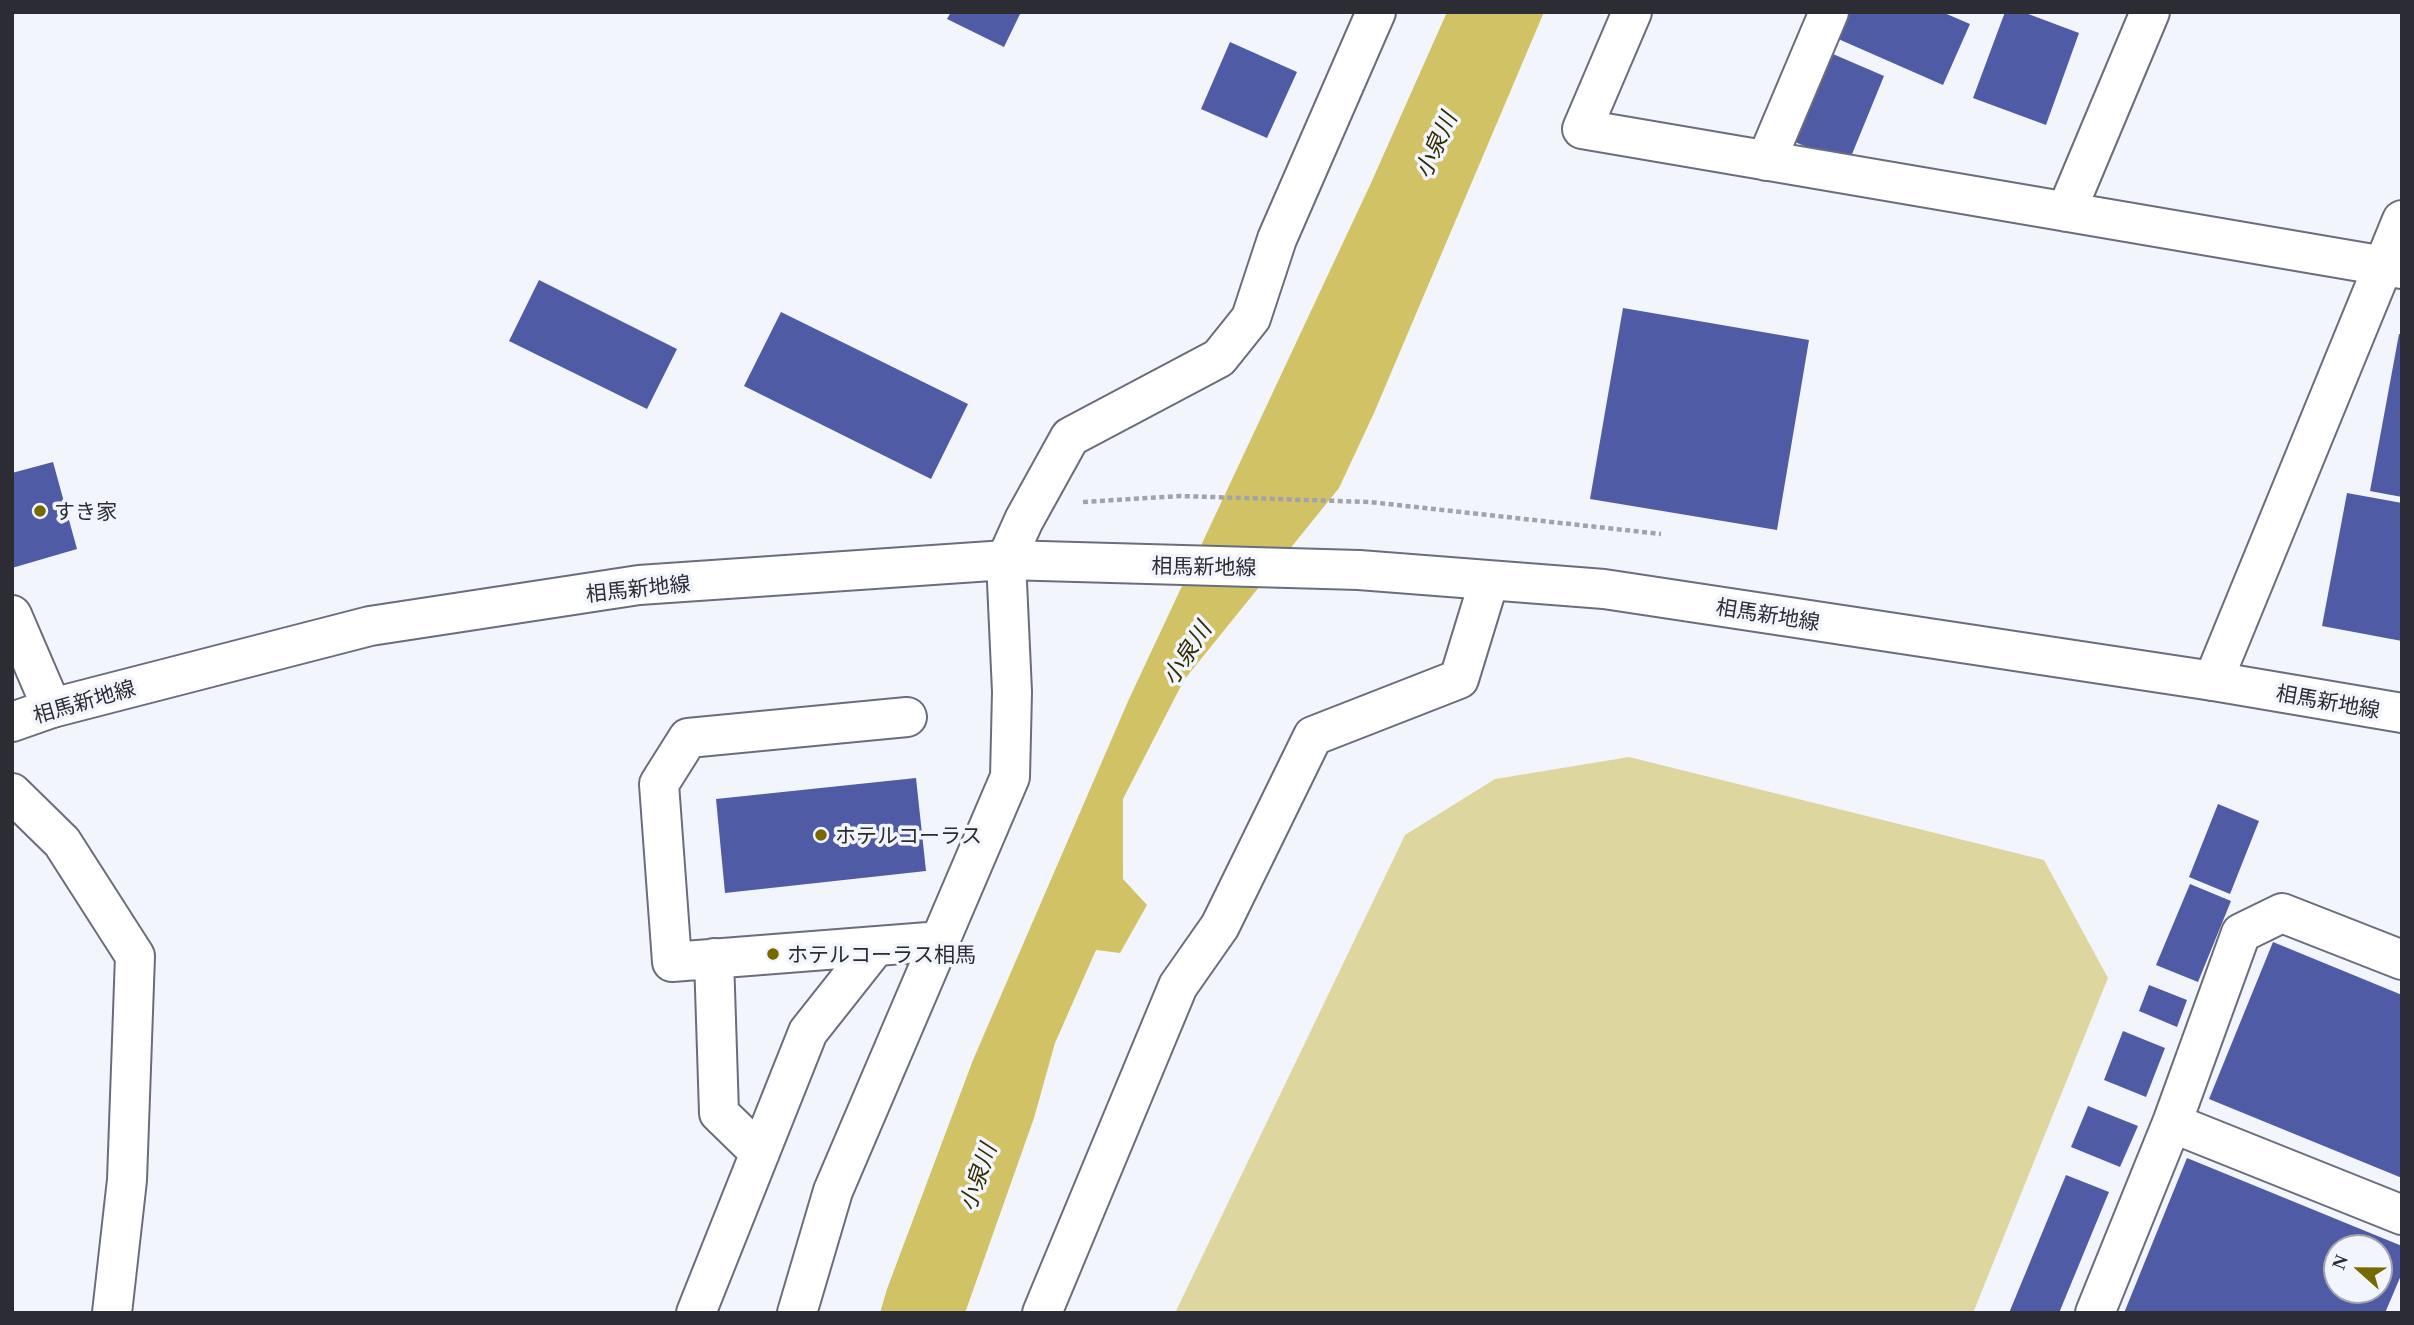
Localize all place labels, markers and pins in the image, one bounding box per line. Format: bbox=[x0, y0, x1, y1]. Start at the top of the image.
place label: すき家 bbox=[54, 498, 117, 524]
marker: すき家 bbox=[32, 503, 48, 519]
place label: ホテルコーラス bbox=[835, 822, 982, 848]
marker: ホテルコーラス bbox=[813, 827, 829, 843]
place label: ホテルコーラス相馬 bbox=[787, 941, 976, 967]
marker: ホテルコーラス相馬 bbox=[765, 946, 781, 962]

